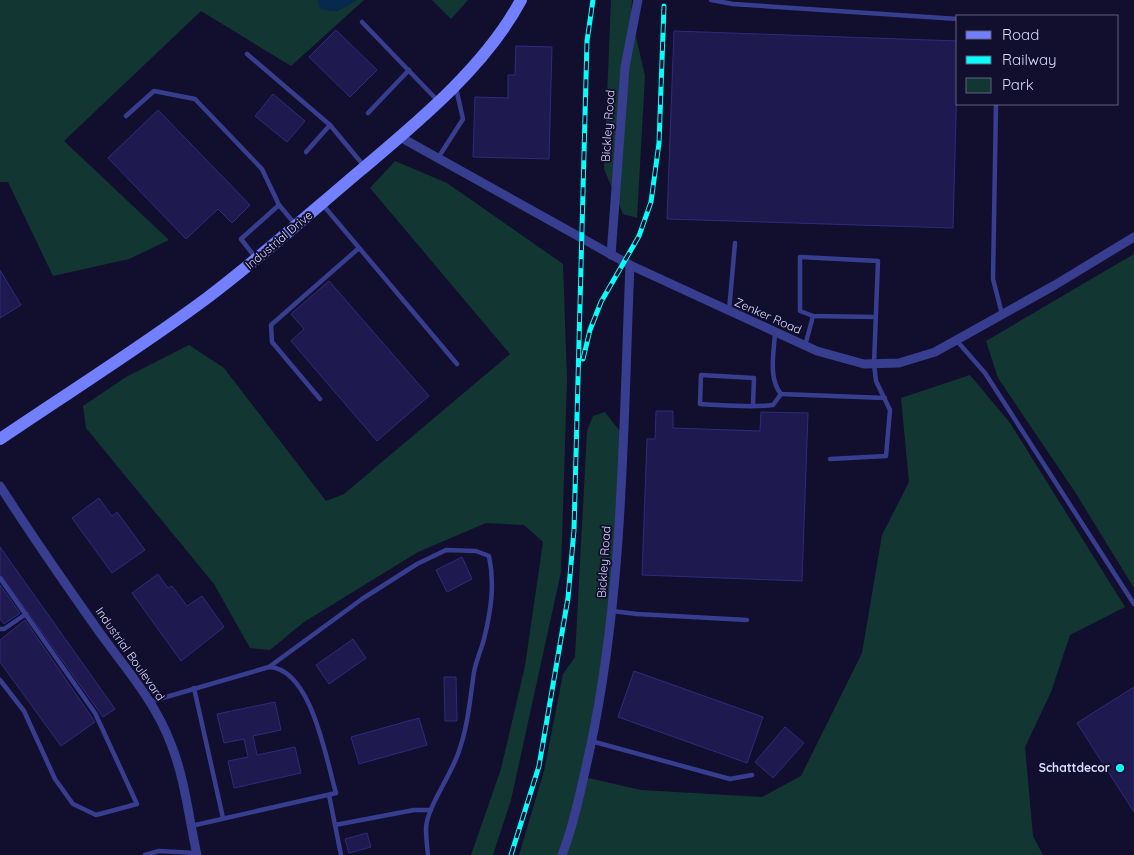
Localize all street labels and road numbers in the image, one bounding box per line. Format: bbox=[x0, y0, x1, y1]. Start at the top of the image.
street label: Bickley Road bbox=[598, 89, 618, 162]
street label: Industrial Drive bbox=[242, 207, 316, 272]
street label: Zenker Road bbox=[732, 294, 804, 337]
street label: Bickley Road bbox=[594, 525, 614, 598]
street label: Industrial Boulevard bbox=[92, 604, 168, 703]

